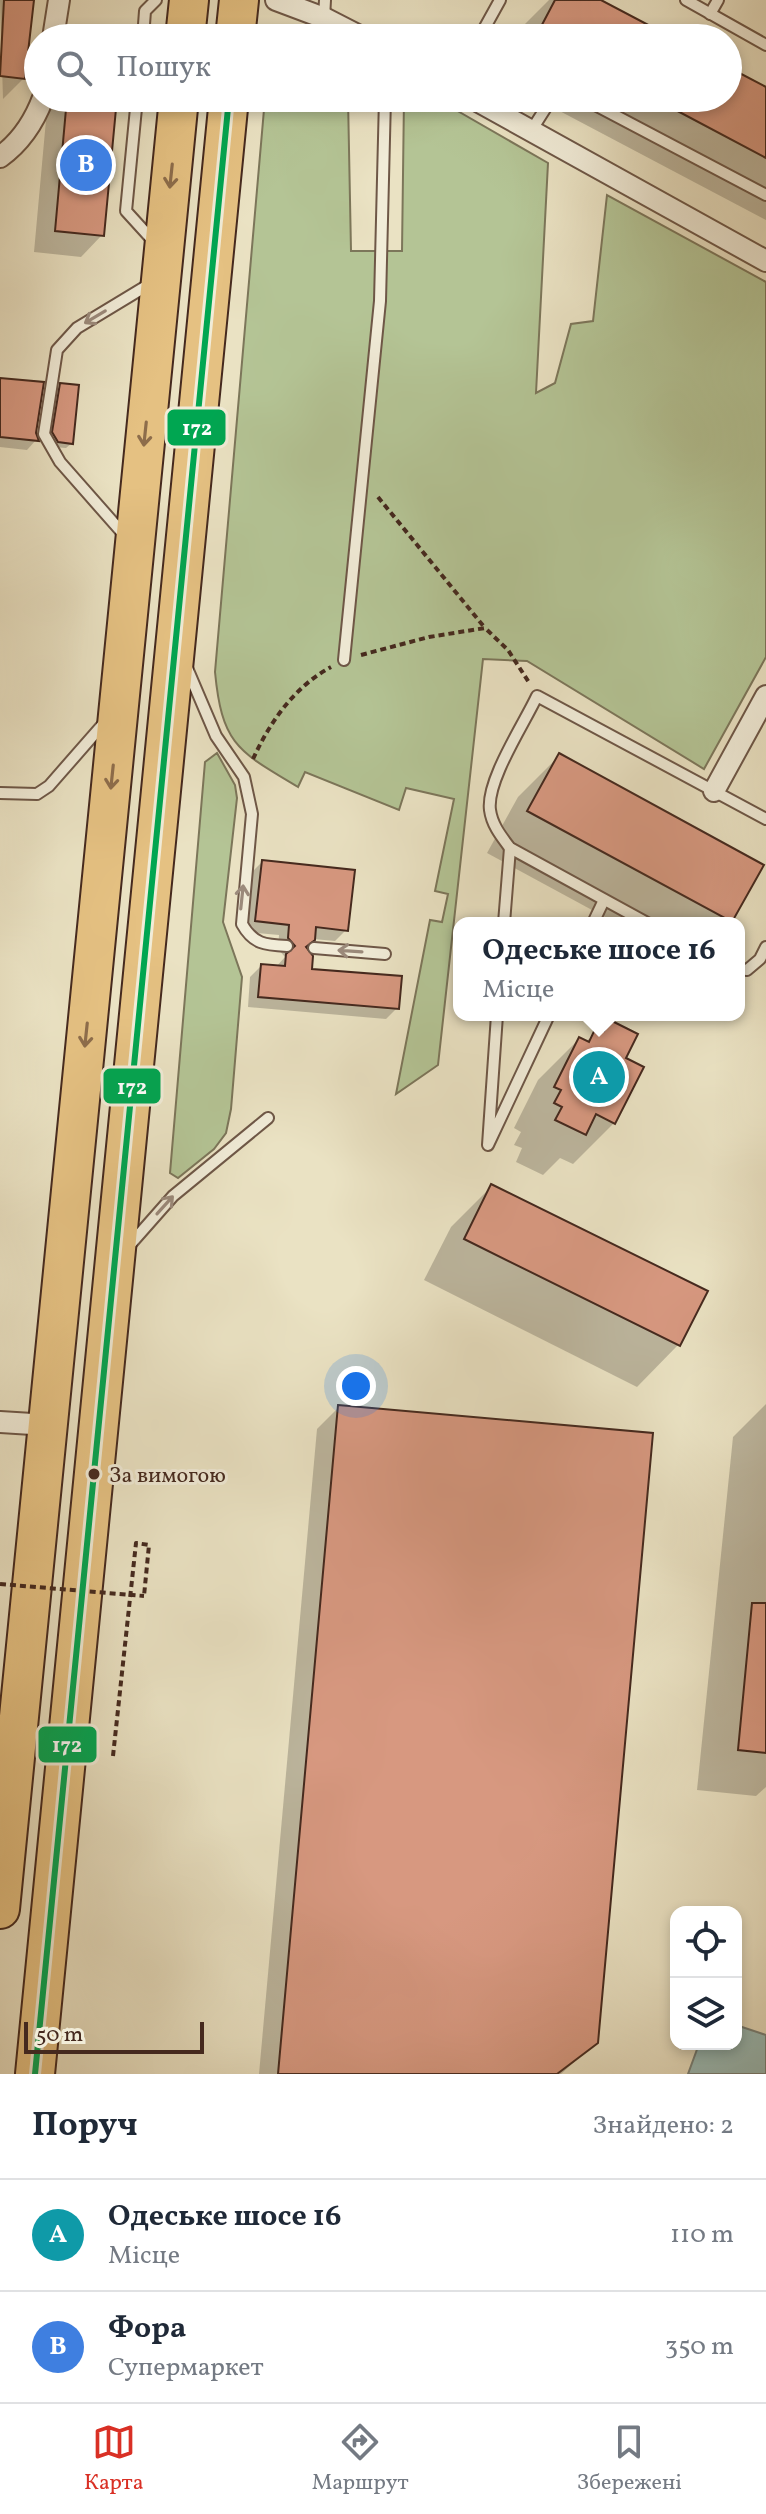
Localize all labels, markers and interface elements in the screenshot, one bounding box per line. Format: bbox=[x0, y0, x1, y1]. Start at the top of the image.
search box bbox=[24, 24, 742, 112]
icon: search bbox=[52, 46, 96, 90]
text: Пошук bbox=[116, 47, 211, 89]
pin: B bbox=[60, 135, 112, 195]
one-way arrow bbox=[164, 162, 179, 189]
one-way arrow bbox=[84, 309, 107, 325]
line badge: 172 bbox=[166, 408, 227, 447]
text: 172 bbox=[182, 414, 212, 445]
one-way arrow bbox=[138, 420, 153, 447]
one-way arrow bbox=[104, 763, 119, 790]
one-way arrow bbox=[235, 885, 250, 911]
popup bbox=[453, 917, 745, 1021]
text: Одеське шосе 16 bbox=[482, 930, 716, 972]
one-way arrow bbox=[337, 943, 363, 958]
text: Місце bbox=[482, 972, 554, 1008]
one-way arrow bbox=[78, 1021, 93, 1048]
pin: A bbox=[573, 1047, 625, 1107]
line badge: 172 bbox=[102, 1067, 162, 1105]
text: 172 bbox=[117, 1073, 147, 1104]
one-way arrow bbox=[156, 1196, 174, 1216]
your location bbox=[336, 1366, 376, 1406]
place label: За вимогою bbox=[109, 1461, 226, 1492]
marker: За вимогою bbox=[86, 1466, 102, 1482]
line badge: 172 bbox=[37, 1725, 98, 1764]
text: 172 bbox=[52, 1731, 82, 1762]
map controls bbox=[670, 1906, 742, 2050]
button: locate bbox=[670, 1906, 742, 1978]
button: layers bbox=[670, 1978, 742, 2050]
scale bar bbox=[24, 2018, 204, 2054]
text: 50 m bbox=[36, 2020, 83, 2051]
text: Поруч bbox=[32, 2103, 138, 2150]
text: Знайдено: 2 bbox=[593, 2108, 734, 2144]
text: Одеське шосе 16 bbox=[108, 2196, 341, 2238]
text: A bbox=[49, 2217, 67, 2253]
text: 110 m bbox=[670, 2217, 734, 2253]
text: Місце bbox=[108, 2238, 180, 2274]
text: Фора bbox=[108, 2308, 186, 2350]
text: B bbox=[49, 2329, 67, 2365]
text: 350 m bbox=[665, 2329, 734, 2365]
text: Супермаркет bbox=[108, 2350, 264, 2386]
tab: Карта bbox=[84, 2420, 144, 2499]
tab: Маршрут bbox=[312, 2420, 409, 2499]
tab: Збережені bbox=[577, 2420, 682, 2499]

